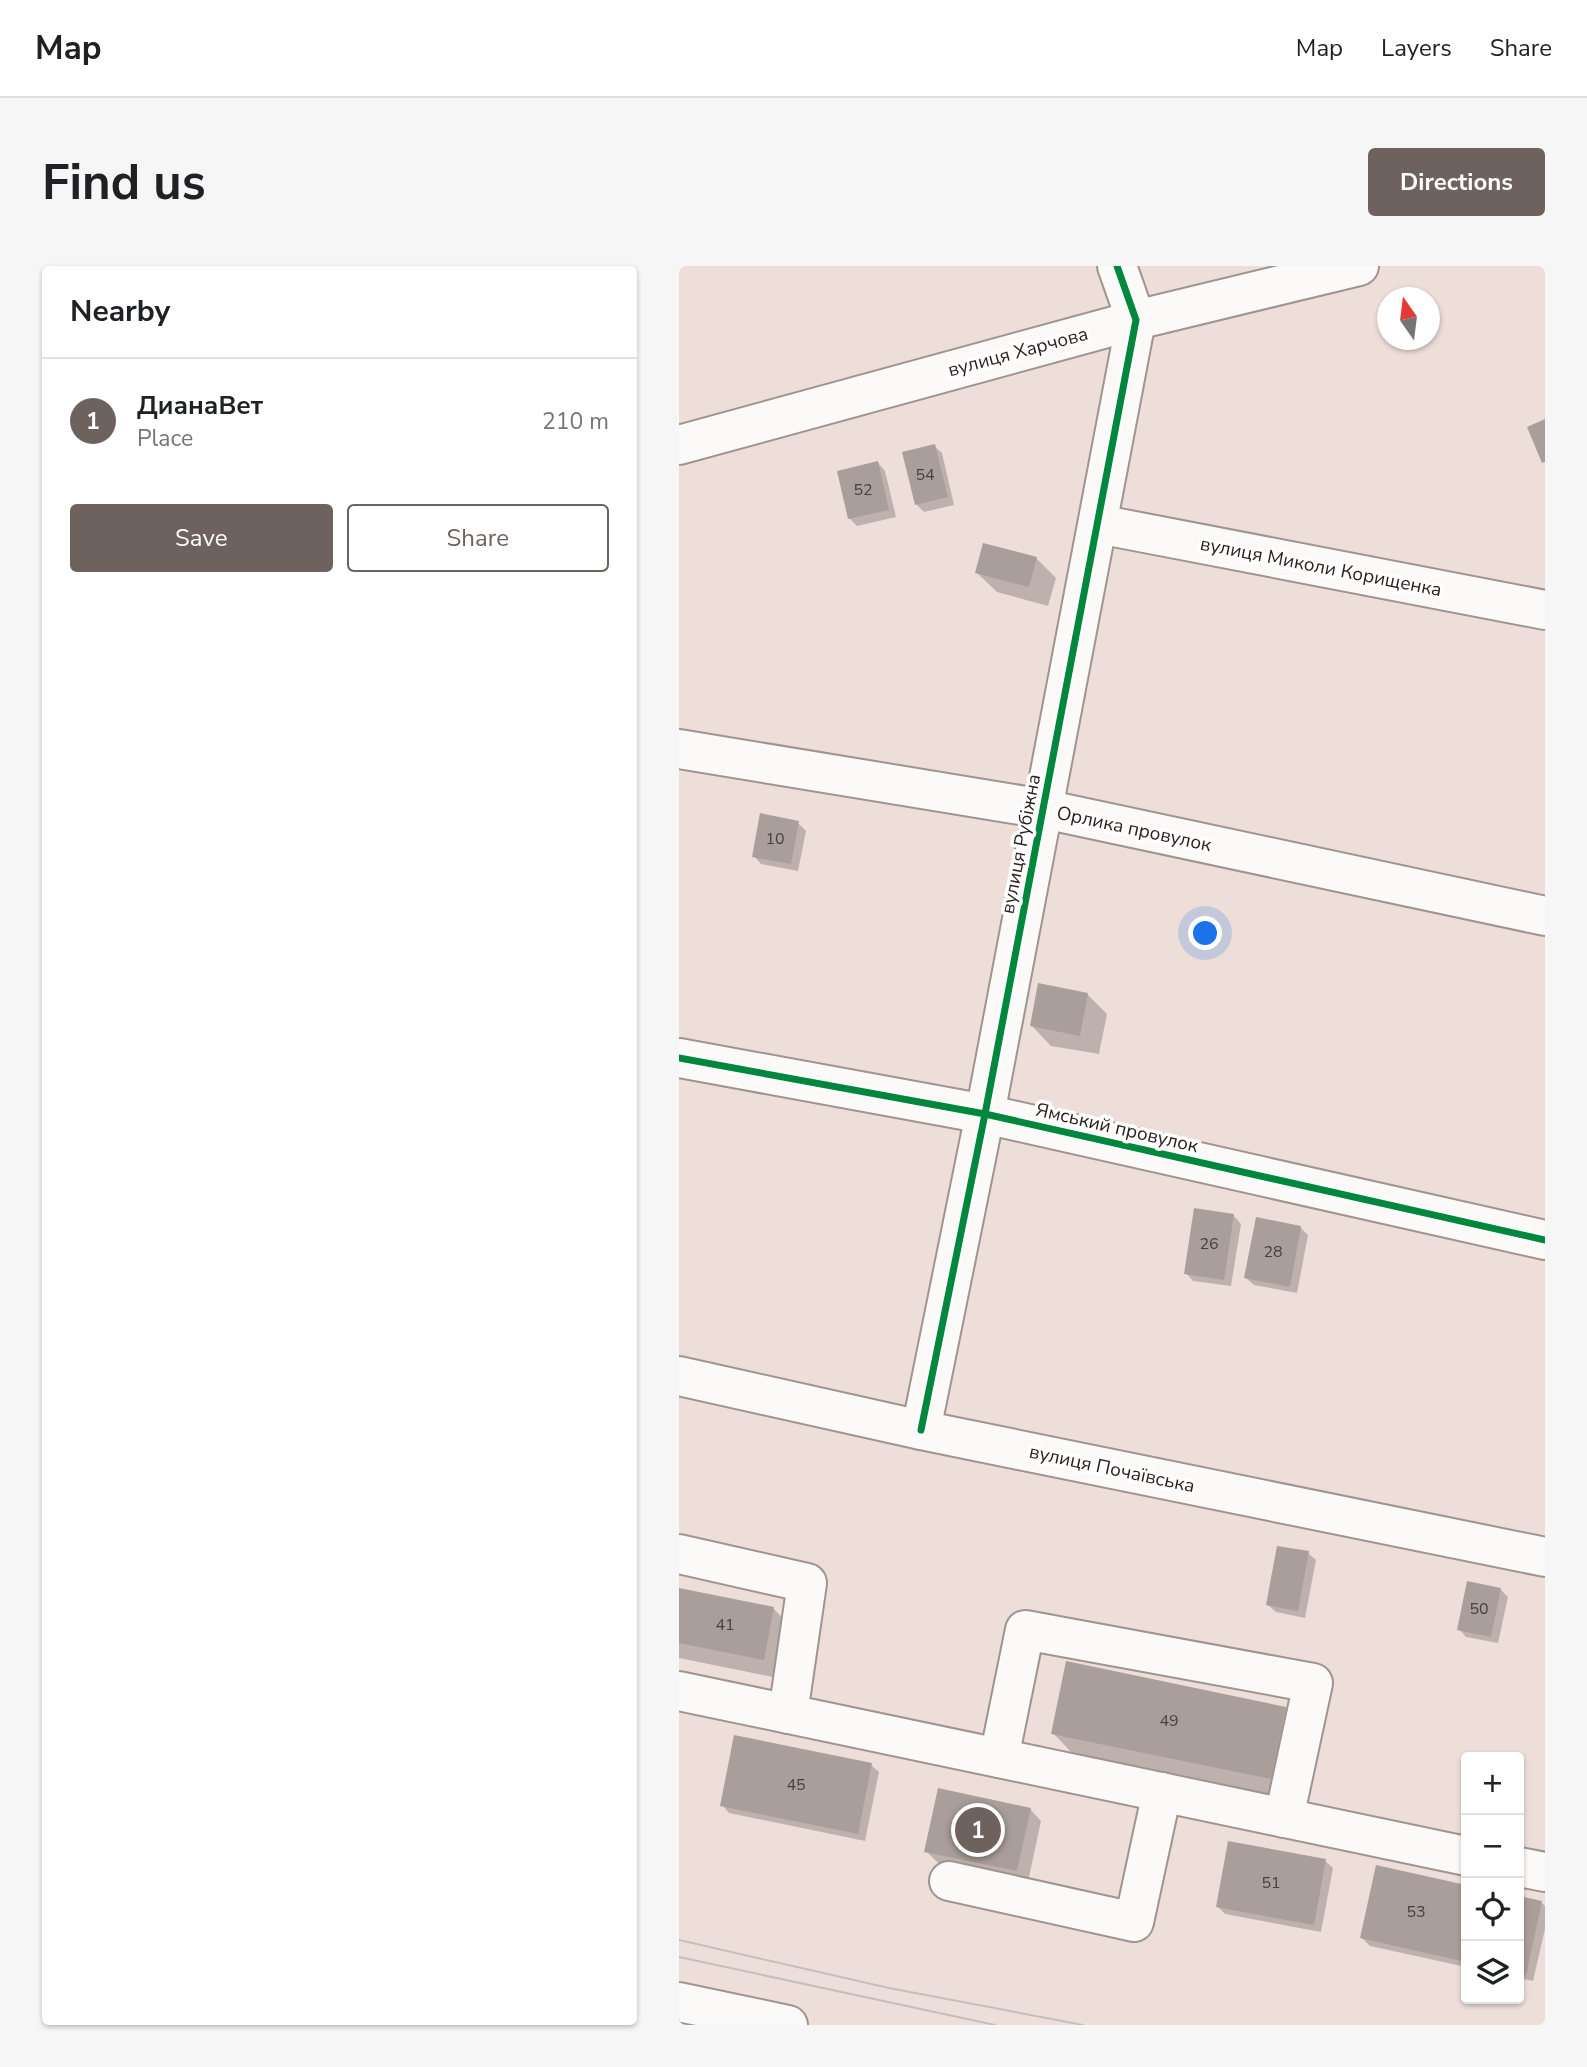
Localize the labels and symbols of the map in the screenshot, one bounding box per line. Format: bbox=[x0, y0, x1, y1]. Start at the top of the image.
north arrow bbox=[1377, 287, 1440, 350]
street label: вулиця Харчова bbox=[945, 321, 1091, 383]
house number: 54 bbox=[915, 464, 935, 486]
house number: 52 bbox=[853, 479, 873, 501]
street label: вулиця Миколи Корищенка bbox=[1198, 531, 1444, 603]
street label: вулиця Рубіжна bbox=[995, 772, 1047, 916]
street label: Орлика провулок bbox=[1054, 800, 1214, 858]
house number: 10 bbox=[765, 828, 785, 850]
your location bbox=[1188, 916, 1222, 950]
street label: Ямський провулок bbox=[1033, 1097, 1201, 1159]
house number: 26 bbox=[1199, 1233, 1219, 1255]
house number: 28 bbox=[1263, 1241, 1283, 1263]
street label: вулиця Почаївська bbox=[1027, 1439, 1197, 1499]
house number: 50 bbox=[1469, 1598, 1489, 1620]
house number: 41 bbox=[715, 1614, 735, 1636]
house number: 49 bbox=[1159, 1710, 1179, 1732]
house number: 45 bbox=[786, 1774, 806, 1796]
pin: 1 bbox=[955, 1804, 1001, 1856]
house number: 51 bbox=[1261, 1872, 1281, 1894]
house number: 53 bbox=[1406, 1901, 1426, 1923]

